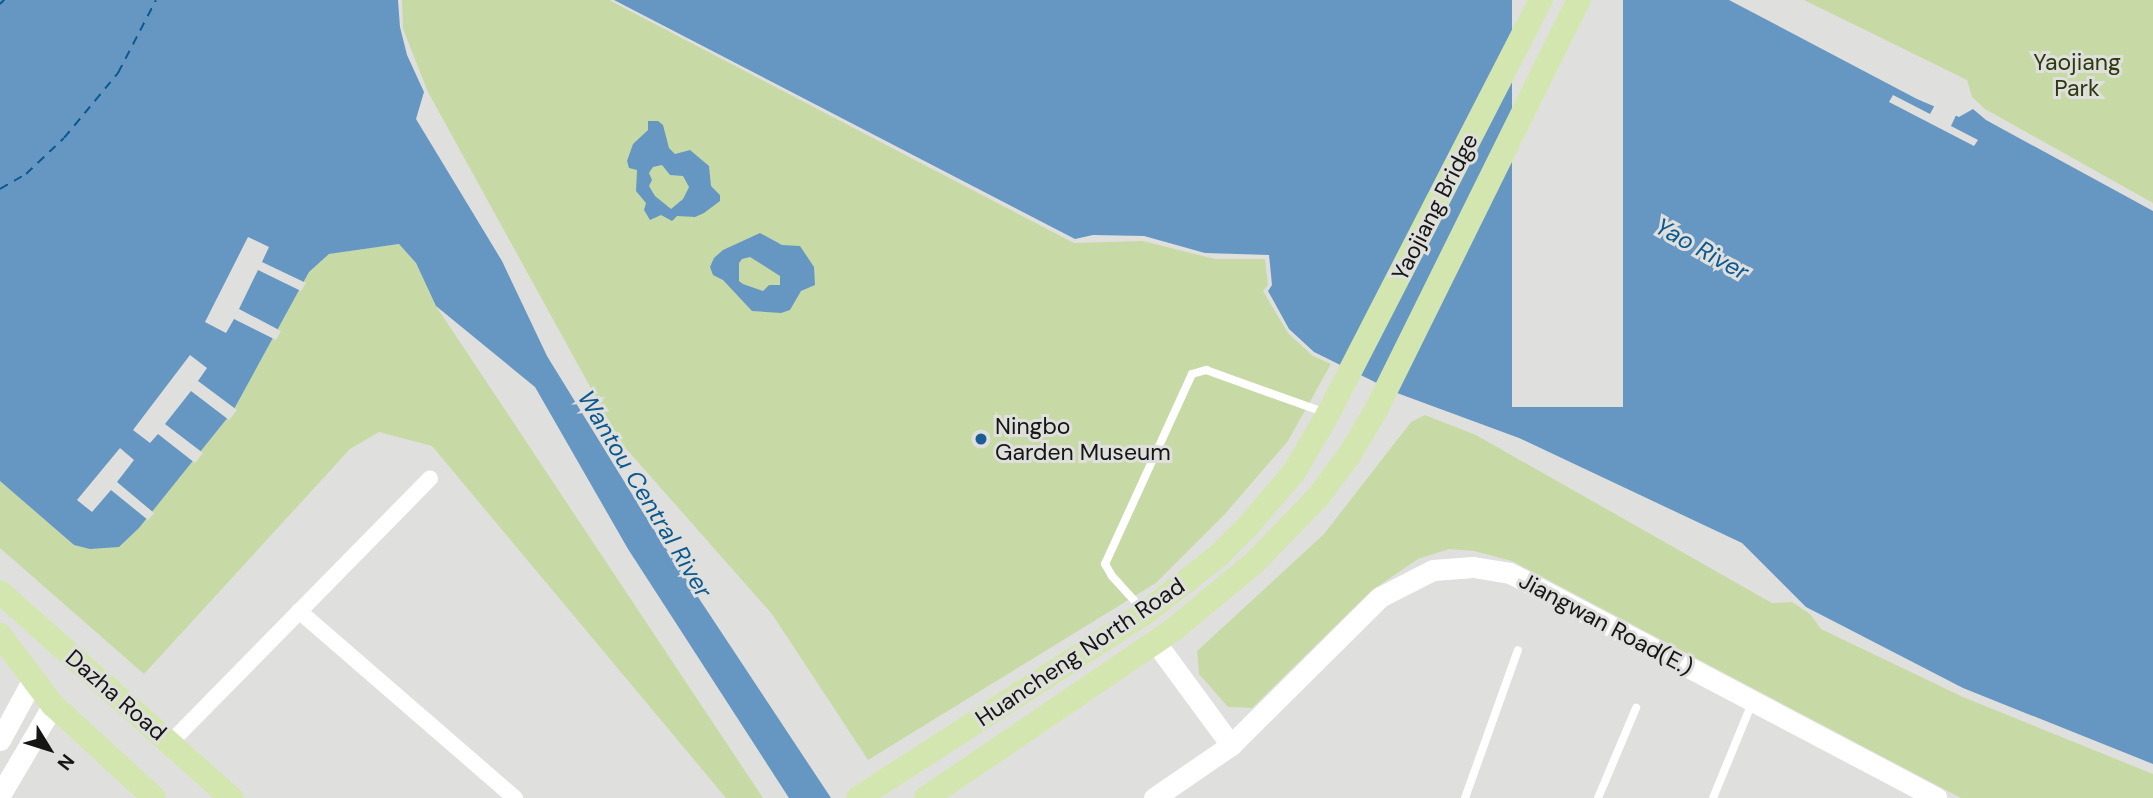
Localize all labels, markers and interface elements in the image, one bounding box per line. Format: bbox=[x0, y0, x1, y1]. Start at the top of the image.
park label: Yaojiang Park bbox=[2033, 48, 2121, 102]
street label: Yaojiang Bridge bbox=[1386, 129, 1484, 285]
water label: Yao River bbox=[1650, 212, 1754, 286]
water label: Wantou Central River bbox=[572, 385, 718, 603]
place label: Ningbo Garden Museum bbox=[995, 412, 1171, 466]
marker: Ningbo Garden Museum bbox=[973, 431, 989, 447]
street label: Jiangwan Road(E.) bbox=[1514, 567, 1698, 681]
street label: Huancheng North Road bbox=[970, 572, 1190, 732]
street label: Dazha Road bbox=[60, 644, 172, 746]
north arrow bbox=[14, 714, 84, 784]
text: N bbox=[52, 749, 80, 775]

